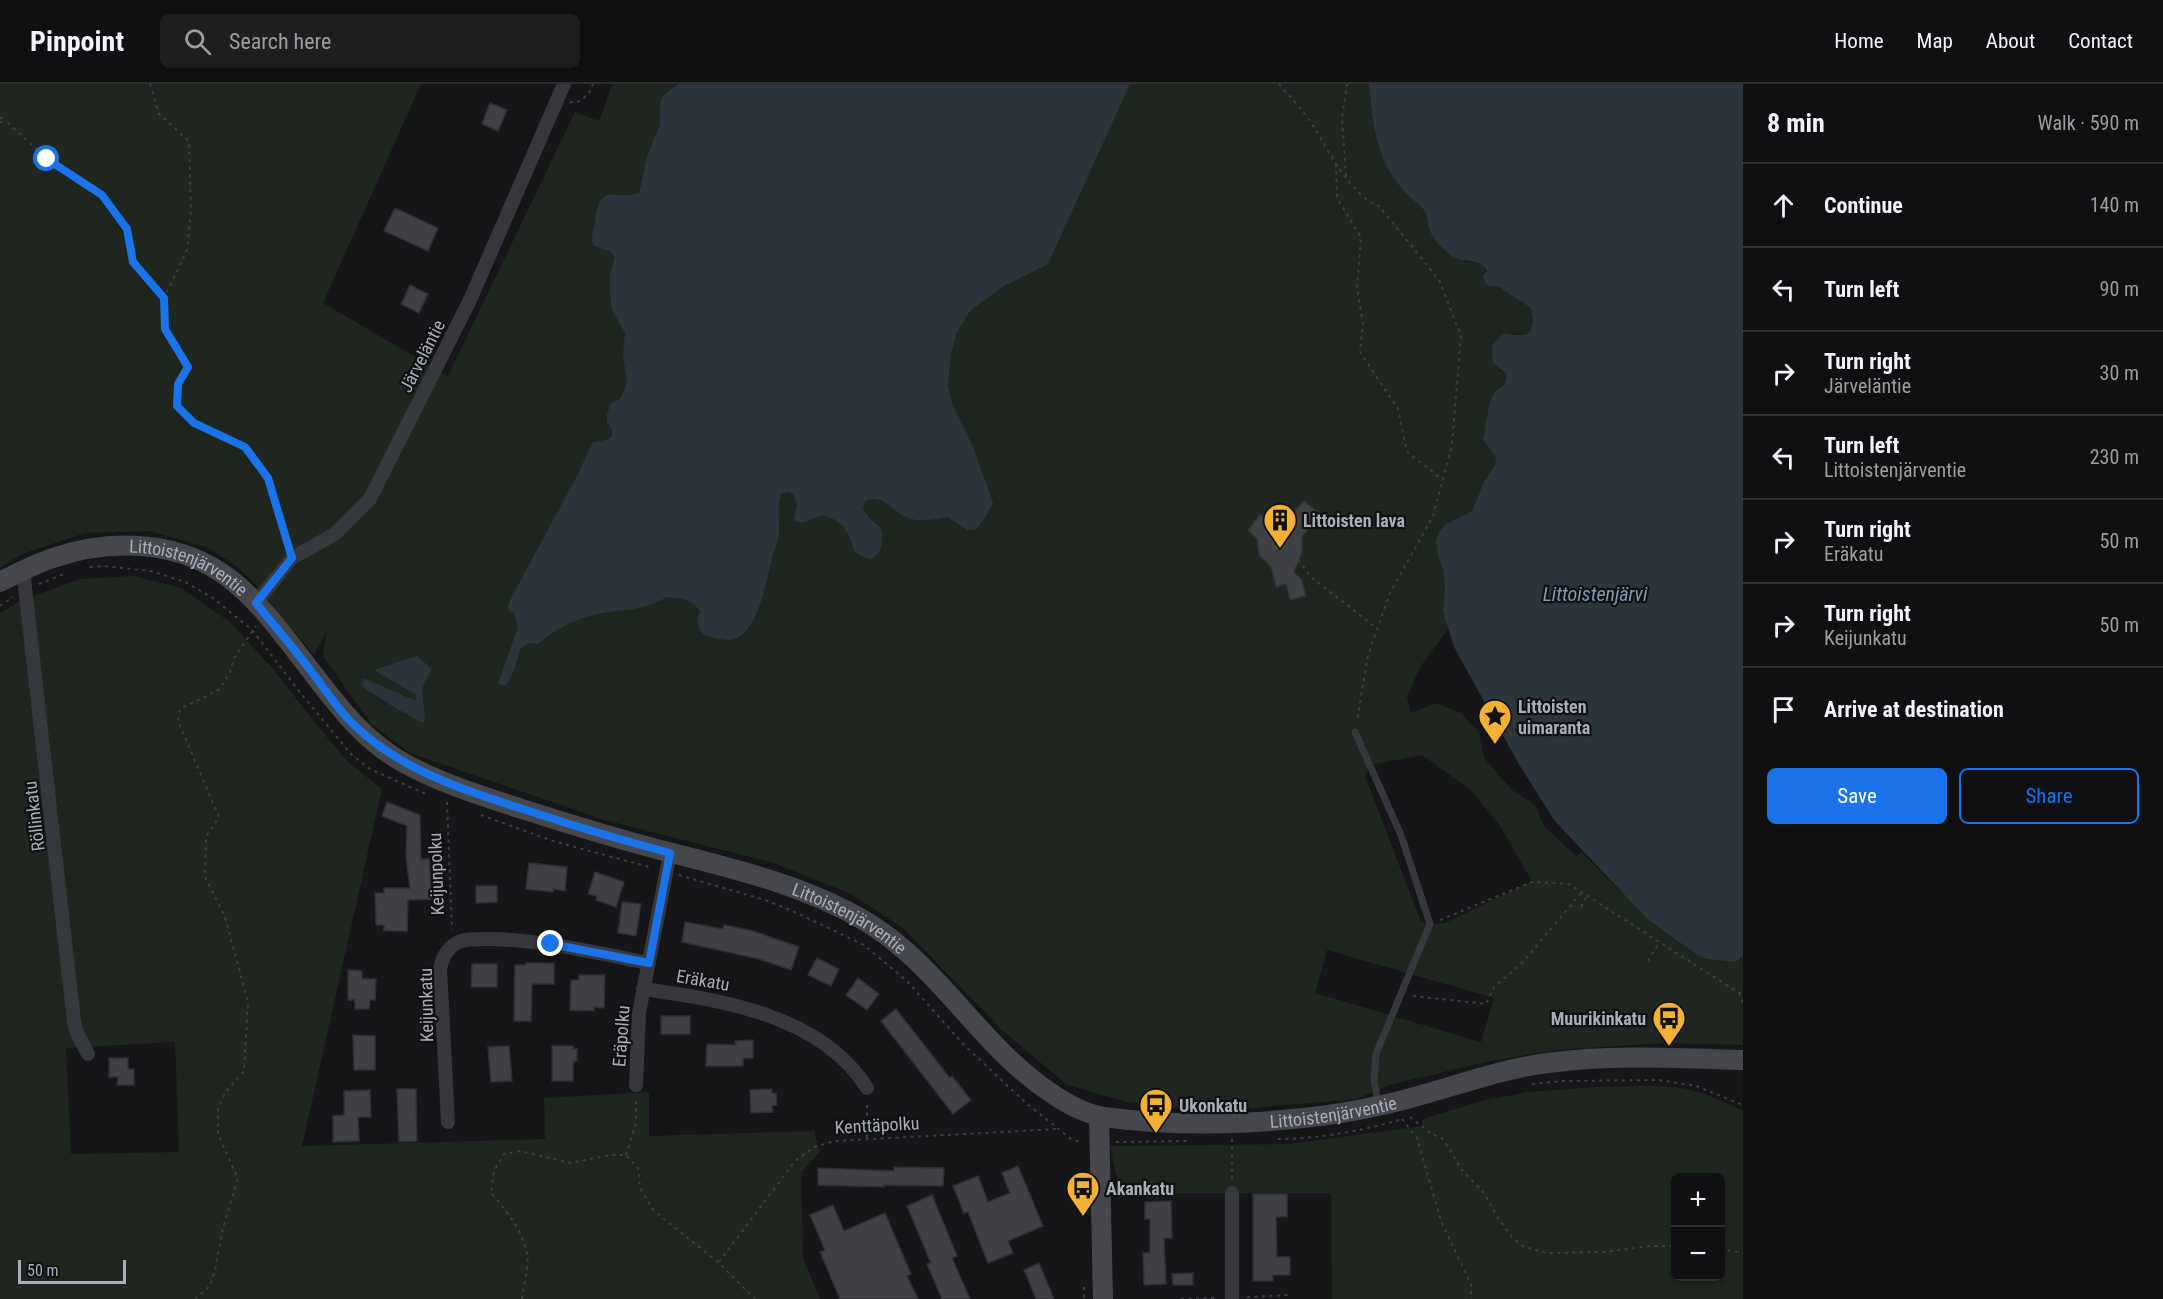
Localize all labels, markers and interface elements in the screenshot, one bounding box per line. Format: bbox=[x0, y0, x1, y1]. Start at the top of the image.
search box bbox=[160, 14, 580, 68]
text: Pinpoint bbox=[30, 25, 124, 58]
icon: search bbox=[181, 25, 214, 58]
text: Search here bbox=[229, 29, 331, 54]
text: Home bbox=[1834, 29, 1884, 53]
text: Map bbox=[1917, 29, 1953, 53]
text: About bbox=[1986, 29, 2035, 53]
text: Contact bbox=[2068, 29, 2133, 53]
text: 8 min bbox=[1767, 108, 1825, 138]
text: Walk · 590 m bbox=[2038, 111, 2139, 135]
route start bbox=[33, 145, 59, 171]
icon: ahead bbox=[1767, 189, 1800, 222]
text: Continue bbox=[1824, 193, 1903, 218]
text: 140 m bbox=[2090, 193, 2139, 217]
icon: left bbox=[1767, 273, 1800, 306]
text: Turn left bbox=[1824, 277, 1899, 302]
text: 90 m bbox=[2100, 277, 2139, 301]
street label: Järveläntie bbox=[395, 316, 449, 396]
text: Turn right bbox=[1824, 349, 1911, 374]
icon: right bbox=[1767, 357, 1800, 390]
text: 30 m bbox=[2100, 361, 2139, 385]
text: Järveläntie bbox=[1824, 374, 1911, 398]
text: Turn left bbox=[1824, 433, 1899, 458]
icon: left bbox=[1767, 441, 1800, 474]
text: 230 m bbox=[2090, 445, 2139, 469]
text: Littoistenjärventie bbox=[1824, 458, 1966, 482]
building icon: Littoisten lava bbox=[1262, 502, 1298, 549]
place label: Littoisten lava bbox=[1303, 510, 1405, 531]
text: Turn right bbox=[1824, 517, 1911, 542]
icon: right bbox=[1767, 525, 1800, 558]
text: 50 m bbox=[2100, 529, 2139, 553]
street label: Littoistenjärventie bbox=[129, 535, 252, 600]
text: Eräkatu bbox=[1824, 542, 1883, 566]
water label: Littoistenjärvi bbox=[1543, 582, 1648, 606]
text: Turn right bbox=[1824, 601, 1911, 626]
icon: right bbox=[1767, 609, 1800, 642]
text: 50 m bbox=[2100, 613, 2139, 637]
text: Keijunkatu bbox=[1824, 626, 1907, 650]
icon: arrive bbox=[1767, 693, 1800, 726]
place label: Littoisten uimaranta bbox=[1518, 696, 1590, 738]
text: Arrive at destination bbox=[1824, 697, 2004, 722]
place icon: Littoisten uimaranta bbox=[1477, 698, 1513, 745]
button: Save bbox=[1767, 768, 1947, 824]
button: Share bbox=[1959, 768, 2139, 824]
street label: Röllinkatu bbox=[19, 780, 49, 852]
street label: Keijunpolku bbox=[424, 832, 448, 916]
street label: Littoistenjärventie bbox=[790, 878, 911, 958]
route end bbox=[537, 930, 563, 956]
street label: Eräkatu bbox=[675, 965, 731, 995]
street label: Keijunkatu bbox=[415, 968, 437, 1042]
bus stop icon: Muurikinkatu bbox=[1651, 1000, 1687, 1047]
street label: Eräpolku bbox=[608, 1005, 634, 1067]
place label: Muurikinkatu bbox=[1551, 1008, 1646, 1029]
bus stop icon: Ukonkatu bbox=[1138, 1087, 1174, 1134]
street label: Littoistenjärventie bbox=[1269, 1092, 1399, 1132]
place label: Ukonkatu bbox=[1179, 1095, 1247, 1116]
street label: Kenttäpolku bbox=[834, 1112, 920, 1138]
bus stop icon: Akankatu bbox=[1065, 1170, 1101, 1217]
map controls bbox=[1671, 1173, 1725, 1281]
button: + bbox=[1671, 1173, 1725, 1227]
place label: Akankatu bbox=[1106, 1178, 1174, 1199]
button: − bbox=[1671, 1227, 1725, 1281]
scale bar bbox=[18, 1257, 126, 1284]
text: 50 m bbox=[27, 1261, 59, 1280]

